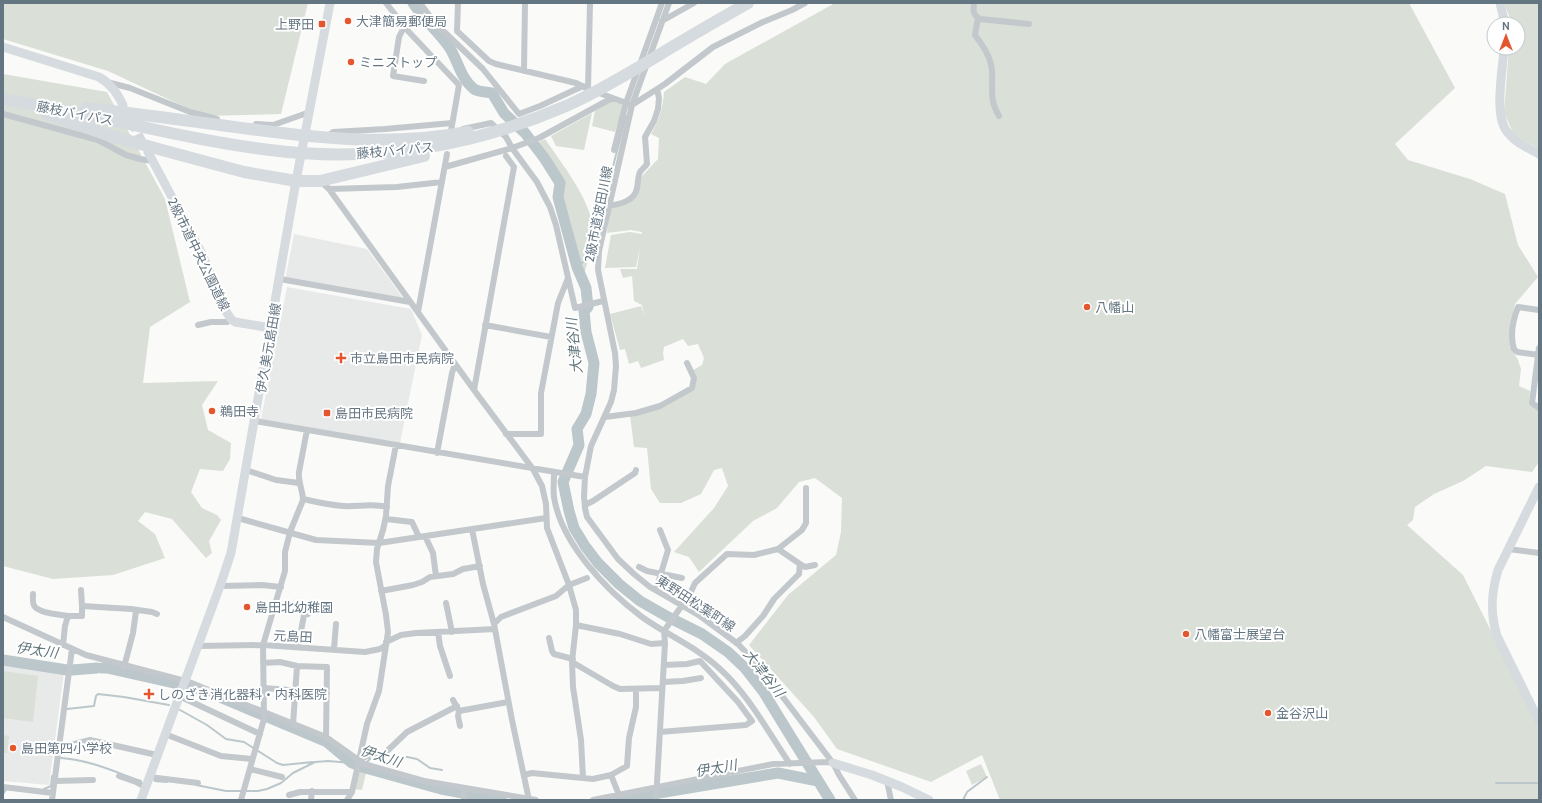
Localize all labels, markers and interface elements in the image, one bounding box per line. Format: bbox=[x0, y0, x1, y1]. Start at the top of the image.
place label: 大津簡易郵便局 bbox=[356, 13, 447, 29]
place label: 上野田 bbox=[275, 16, 314, 32]
marker: 大津簡易郵便局 bbox=[343, 16, 353, 26]
north arrow bbox=[1486, 16, 1526, 56]
marker: 上野田 bbox=[317, 19, 327, 29]
text: N bbox=[1502, 19, 1510, 33]
place label: ミニストップ bbox=[359, 54, 437, 70]
marker: ミニストップ bbox=[346, 57, 356, 67]
street label: 藤枝バイパス bbox=[35, 98, 115, 128]
street label: 藤枝バイパス bbox=[356, 139, 434, 161]
street label: 2級市道波田川線 bbox=[581, 164, 615, 264]
street label: 2級市道中央公園道線 bbox=[165, 195, 233, 313]
place label: 八幡山 bbox=[1095, 299, 1134, 315]
street label: 伊久美元島田線 bbox=[252, 302, 284, 394]
marker: 八幡山 bbox=[1082, 302, 1092, 312]
water label: 大津谷川 bbox=[562, 315, 586, 375]
place label: 市立島田市民病院 bbox=[350, 350, 454, 366]
marker: 市立島田市民病院 bbox=[335, 352, 347, 364]
place label: 鵜田寺 bbox=[220, 403, 259, 419]
place label: 島田市民病院 bbox=[335, 405, 413, 421]
marker: 鵜田寺 bbox=[207, 406, 217, 416]
marker: 島田市民病院 bbox=[322, 408, 332, 418]
street label: 東野田松葉町線 bbox=[653, 572, 739, 634]
place label: 島田北幼稚園 bbox=[255, 599, 333, 615]
marker: 島田北幼稚園 bbox=[242, 602, 252, 612]
place label: 八幡富士展望台 bbox=[1194, 626, 1285, 642]
street label: 元島田 bbox=[273, 627, 313, 645]
marker: 八幡富士展望台 bbox=[1181, 629, 1191, 639]
water label: 伊太川 bbox=[15, 638, 61, 662]
water label: 大津谷川 bbox=[740, 645, 790, 702]
place label: しのざき消化器科・内科医院 bbox=[158, 686, 327, 702]
marker: しのざき消化器科・内科医院 bbox=[143, 688, 155, 700]
place label: 金谷沢山 bbox=[1276, 705, 1328, 721]
marker: 金谷沢山 bbox=[1263, 708, 1273, 718]
place label: 島田第四小学校 bbox=[21, 740, 112, 756]
water label: 伊太川 bbox=[358, 741, 406, 772]
marker: 島田第四小学校 bbox=[8, 743, 18, 753]
water label: 伊太川 bbox=[694, 755, 740, 781]

